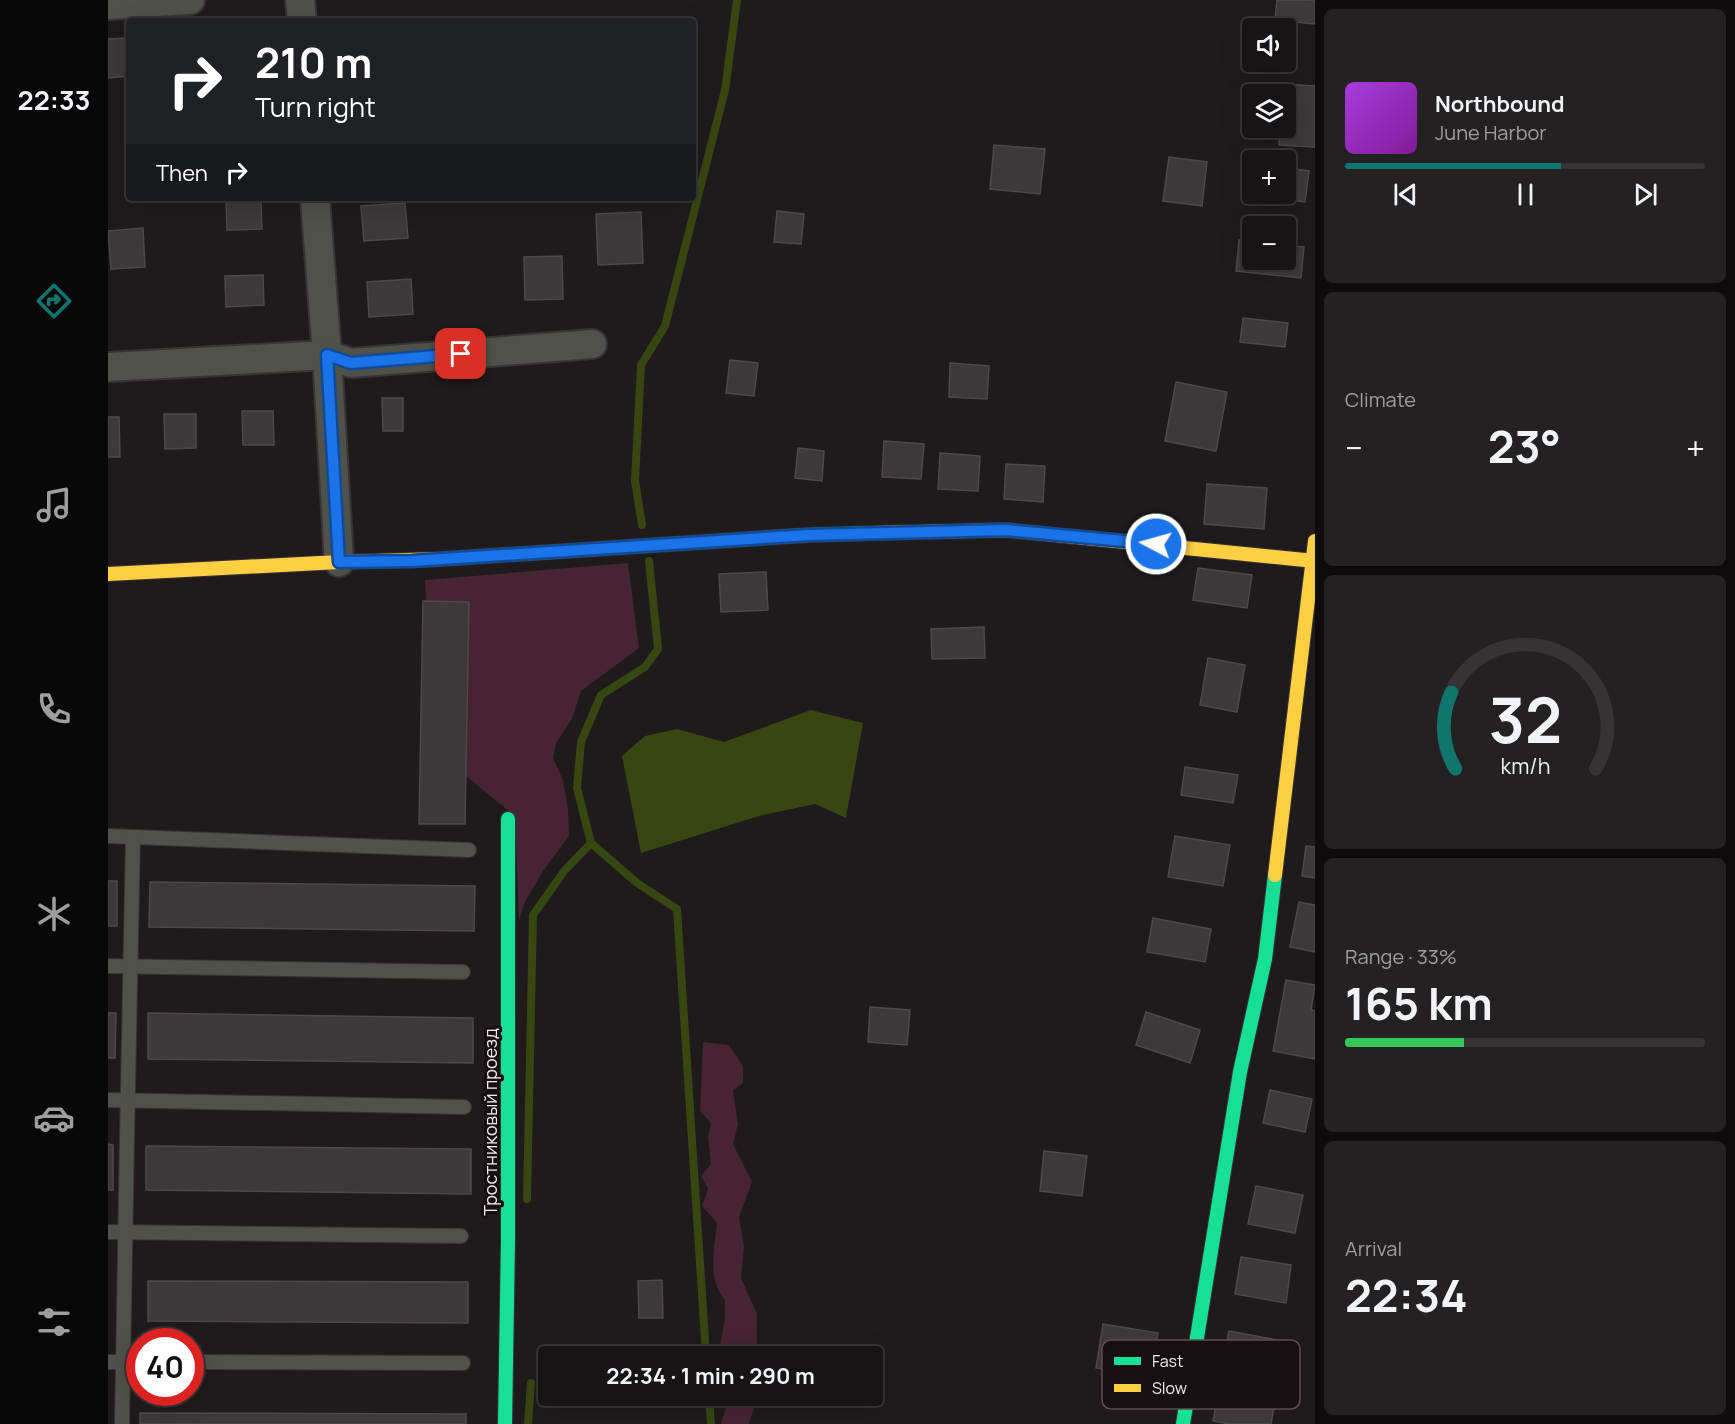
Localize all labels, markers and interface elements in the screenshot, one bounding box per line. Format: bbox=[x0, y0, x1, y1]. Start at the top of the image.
map controls bbox=[1242, 18, 1296, 270]
button: sound bbox=[1242, 18, 1296, 72]
text: 210 m bbox=[255, 33, 372, 91]
icon: right bbox=[156, 42, 234, 120]
text: 22:33 bbox=[18, 81, 90, 118]
button: layers bbox=[1242, 84, 1296, 138]
text: Turn right bbox=[255, 88, 376, 125]
text: Northbound bbox=[1435, 89, 1565, 119]
text: June Harbor bbox=[1435, 119, 1547, 146]
button: + bbox=[1242, 150, 1296, 204]
icon: right bbox=[220, 156, 253, 189]
text: Then bbox=[156, 158, 208, 188]
icon: previous bbox=[1389, 178, 1422, 211]
icon: pause bbox=[1509, 178, 1542, 211]
icon: next bbox=[1629, 178, 1662, 211]
button: − bbox=[1242, 216, 1296, 270]
icon: directions bbox=[33, 280, 75, 322]
pin bbox=[435, 328, 486, 379]
icon: arrive bbox=[444, 337, 477, 370]
text: Climate bbox=[1345, 386, 1416, 413]
text: 23° bbox=[1488, 415, 1561, 477]
text: − bbox=[1345, 425, 1363, 470]
text: + bbox=[1686, 425, 1705, 470]
icon: music bbox=[33, 484, 75, 526]
position arrow bbox=[1124, 512, 1188, 576]
text: 32 bbox=[1488, 676, 1562, 762]
icon: phone bbox=[33, 688, 75, 730]
text: km/h bbox=[1500, 751, 1550, 780]
icon: climate bbox=[33, 893, 75, 935]
text: Range · 33% bbox=[1345, 943, 1457, 970]
text: 165 km bbox=[1345, 972, 1493, 1034]
street label: Тростниковый проезд bbox=[478, 1028, 502, 1216]
icon: car bbox=[33, 1097, 75, 1139]
text: Arrival bbox=[1345, 1235, 1402, 1262]
text: 22:34 bbox=[1345, 1264, 1468, 1326]
icon: filters bbox=[33, 1301, 75, 1343]
speed limit sign: 40 bbox=[126, 1328, 204, 1406]
legend bbox=[1102, 1340, 1300, 1409]
text: Fast bbox=[1152, 1350, 1183, 1372]
text: 22:34 · 1 min · 290 m bbox=[606, 1361, 815, 1391]
text: Slow bbox=[1152, 1377, 1187, 1399]

